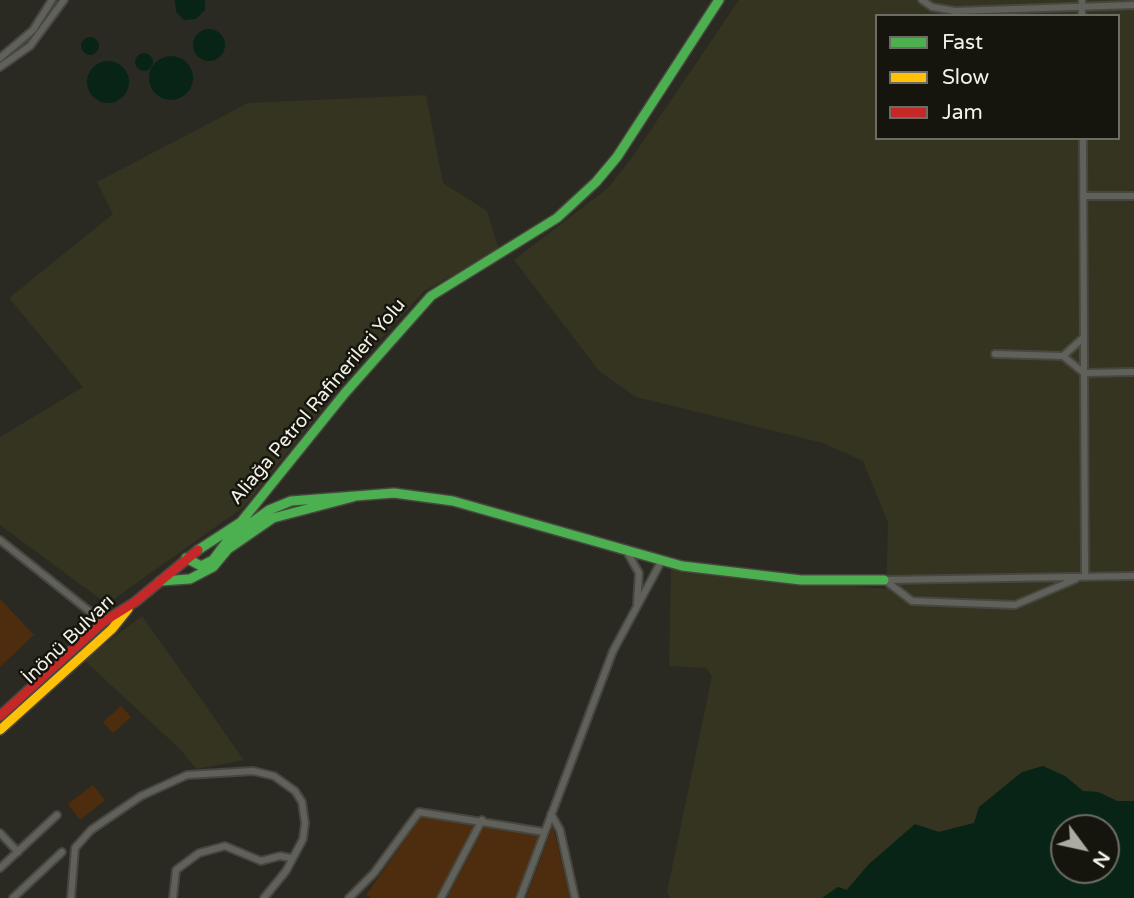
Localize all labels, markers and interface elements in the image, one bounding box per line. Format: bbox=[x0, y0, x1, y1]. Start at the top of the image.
legend bbox=[875, 14, 1120, 140]
text: Fast bbox=[942, 30, 983, 55]
text: Slow bbox=[942, 65, 989, 90]
text: Jam bbox=[942, 100, 983, 125]
street label: Aliağa Petrol Rafinerileri Yolu bbox=[225, 294, 411, 510]
street label: İnönü Bulvarı bbox=[19, 591, 119, 689]
north arrow bbox=[1050, 814, 1120, 884]
text: N bbox=[1088, 847, 1114, 872]

